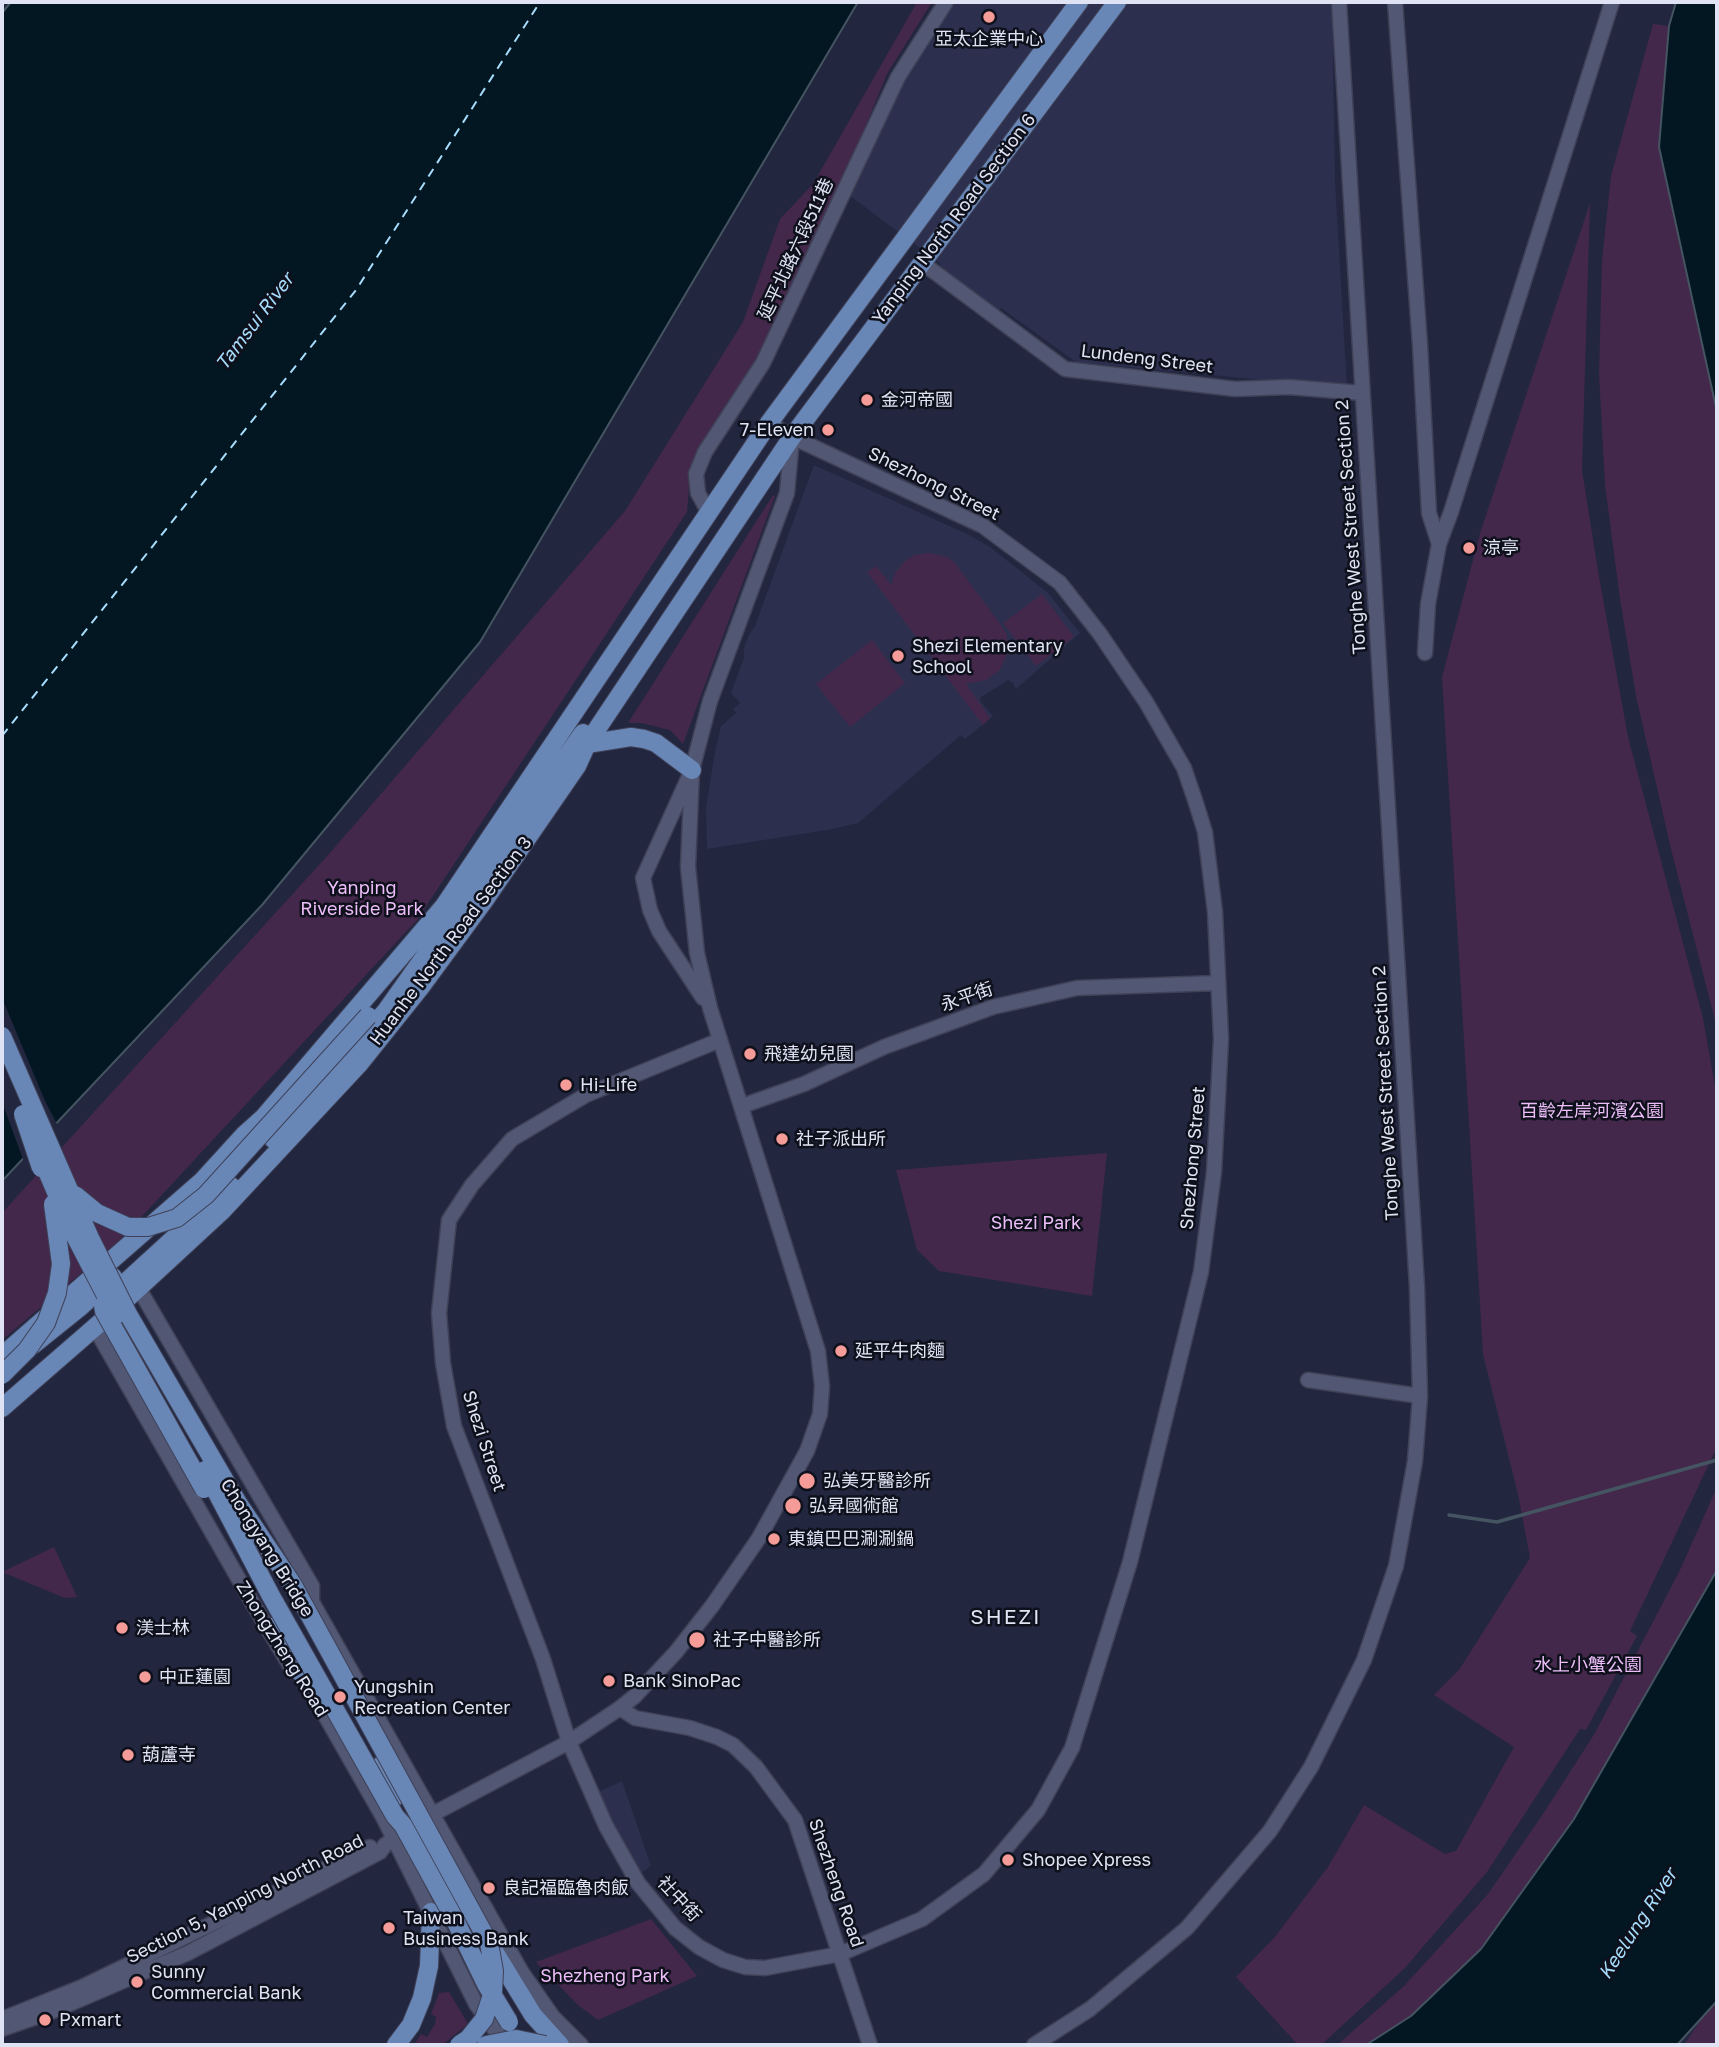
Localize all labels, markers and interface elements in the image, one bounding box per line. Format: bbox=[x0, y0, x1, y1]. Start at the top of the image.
marker: 亞太企業中心 bbox=[981, 9, 997, 25]
place label: 亞太企業中心 bbox=[935, 28, 1043, 50]
street label: Yanping North Road Section 6 bbox=[868, 109, 1040, 329]
street label: 延平北路六段511巷 bbox=[754, 175, 838, 323]
water label: Tamsui River bbox=[211, 269, 299, 375]
street label: Lundeng Street bbox=[1080, 340, 1214, 378]
place label: 金河帝國 bbox=[881, 389, 953, 411]
marker: 金河帝國 bbox=[859, 392, 875, 408]
street label: Tonghe West Street Section 2 bbox=[1331, 399, 1371, 655]
place label: 7-Eleven bbox=[740, 419, 814, 441]
marker: 7-Eleven bbox=[820, 422, 836, 438]
street label: Shezhong Street bbox=[865, 443, 1003, 525]
place label: 涼亭 bbox=[1483, 537, 1519, 559]
marker: 涼亭 bbox=[1461, 540, 1477, 556]
place label: Shezi Elementary School bbox=[912, 635, 1063, 678]
marker: Shezi Elementary School bbox=[890, 648, 906, 664]
street label: Huanhe North Road Section 3 bbox=[365, 832, 537, 1050]
park label: Yanping Riverside Park bbox=[300, 877, 424, 920]
street label: Tonghe West Street Section 2 bbox=[1369, 965, 1403, 1221]
street label: 永平街 bbox=[938, 978, 996, 1016]
place label: 飛達幼兒園 bbox=[764, 1043, 854, 1065]
marker: 飛達幼兒園 bbox=[742, 1046, 758, 1062]
place label: Hi-Life bbox=[580, 1074, 637, 1096]
marker: Hi-Life bbox=[558, 1077, 574, 1093]
street label: Shezhong Street bbox=[1176, 1085, 1210, 1231]
park label: 百齡左岸河濱公園 bbox=[1520, 1100, 1664, 1122]
place label: 社子派出所 bbox=[796, 1128, 886, 1150]
marker: 社子派出所 bbox=[774, 1131, 790, 1147]
park label: Shezi Park bbox=[991, 1212, 1081, 1234]
place label: 延平牛肉麵 bbox=[855, 1340, 945, 1362]
marker: 延平牛肉麵 bbox=[833, 1343, 849, 1359]
street label: Shezi Street bbox=[458, 1388, 510, 1494]
place label: 弘美牙醫診所 bbox=[823, 1470, 931, 1492]
marker: 弘美牙醫診所 bbox=[797, 1471, 817, 1491]
street label: Chongyang Bridge bbox=[216, 1475, 318, 1621]
place label: 弘昇國術館 bbox=[809, 1495, 899, 1517]
marker: 弘昇國術館 bbox=[783, 1496, 803, 1516]
place label: 東鎮巴巴涮涮鍋 bbox=[788, 1528, 914, 1550]
marker: 東鎮巴巴涮涮鍋 bbox=[766, 1531, 782, 1547]
street label: Zhongzheng Road bbox=[231, 1577, 333, 1721]
district label: SHEZI bbox=[971, 1604, 1041, 1630]
place label: 渼士林 bbox=[136, 1617, 190, 1639]
marker: 渼士林 bbox=[114, 1620, 130, 1636]
place label: 社子中醫診所 bbox=[713, 1629, 821, 1651]
marker: 社子中醫診所 bbox=[687, 1630, 707, 1650]
park label: 水上小蟹公園 bbox=[1534, 1654, 1642, 1676]
place label: 中正蓮園 bbox=[159, 1666, 231, 1688]
marker: 中正蓮園 bbox=[137, 1669, 153, 1685]
place label: Bank SinoPac bbox=[623, 1670, 741, 1692]
marker: Bank SinoPac bbox=[601, 1673, 617, 1689]
place label: Yungshin Recreation Center bbox=[354, 1676, 510, 1718]
marker: Yungshin Recreation Center bbox=[332, 1689, 348, 1705]
place label: 葫蘆寺 bbox=[142, 1744, 196, 1766]
marker: 葫蘆寺 bbox=[120, 1747, 136, 1763]
street label: Shezheng Road bbox=[804, 1816, 868, 1950]
street label: Section 5, Yanping North Road bbox=[123, 1830, 367, 1968]
place label: Shopee Xpress bbox=[1022, 1849, 1151, 1871]
marker: Shopee Xpress bbox=[1000, 1852, 1016, 1868]
water label: Keelung River bbox=[1594, 1864, 1682, 1984]
street label: 社中街 bbox=[653, 1872, 705, 1926]
place label: 良記福臨魯肉飯 bbox=[503, 1877, 629, 1899]
marker: 良記福臨魯肉飯 bbox=[481, 1880, 497, 1896]
place label: Taiwan Business Bank bbox=[403, 1907, 529, 1950]
marker: Taiwan Business Bank bbox=[381, 1920, 397, 1936]
place label: Sunny Commercial Bank bbox=[151, 1961, 302, 2004]
park label: Shezheng Park bbox=[540, 1965, 670, 1987]
marker: Sunny Commercial Bank bbox=[129, 1974, 145, 1990]
place label: Pxmart bbox=[59, 2009, 122, 2031]
marker: Pxmart bbox=[37, 2012, 53, 2028]

